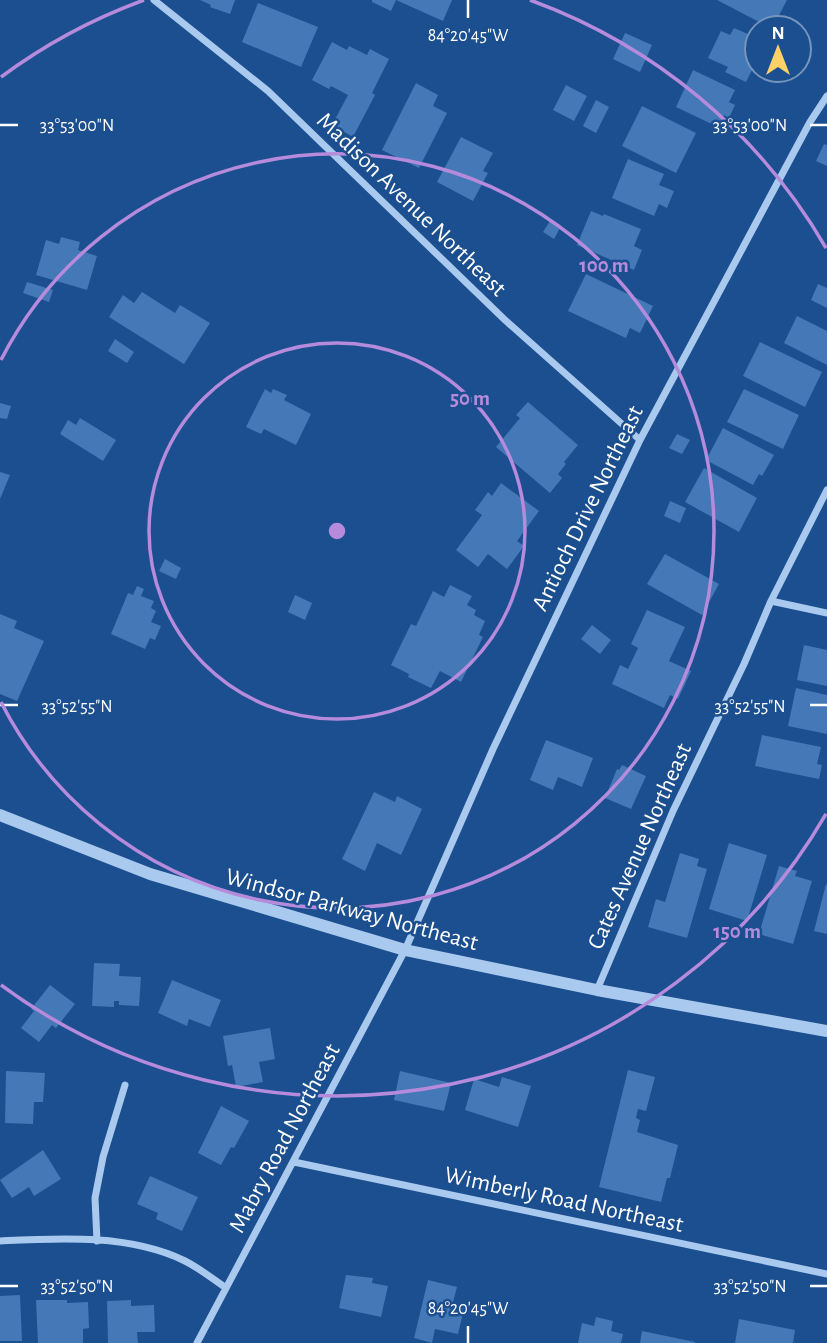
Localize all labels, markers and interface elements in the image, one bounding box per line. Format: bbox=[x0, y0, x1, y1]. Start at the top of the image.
north arrow bbox=[743, 14, 813, 84]
text: N bbox=[771, 24, 785, 43]
text: 84°20'45"W bbox=[428, 27, 508, 45]
street label: Madison Avenue Northeast bbox=[312, 108, 511, 301]
text: 33°53'00"N bbox=[40, 117, 114, 135]
text: 33°53'00"N bbox=[713, 117, 787, 135]
text: 100 m bbox=[579, 255, 629, 276]
text: 50 m bbox=[450, 388, 490, 409]
street label: Antioch Drive Northeast bbox=[528, 402, 648, 615]
centre of rings bbox=[325, 519, 349, 543]
text: 33°52'55"N bbox=[41, 698, 113, 716]
text: 33°52'55"N bbox=[714, 698, 786, 716]
street label: Cates Avenue Northeast bbox=[584, 739, 696, 953]
street label: Windsor Parkway Northeast bbox=[223, 865, 481, 955]
text: 150 m bbox=[713, 921, 761, 942]
street label: Mabry Road Northeast bbox=[225, 1040, 345, 1237]
street label: Wimberly Road Northeast bbox=[442, 1163, 686, 1237]
text: 33°52'50"N bbox=[40, 1278, 114, 1296]
text: 33°52'50"N bbox=[713, 1278, 787, 1296]
text: 84°20'45"W bbox=[428, 1300, 508, 1318]

